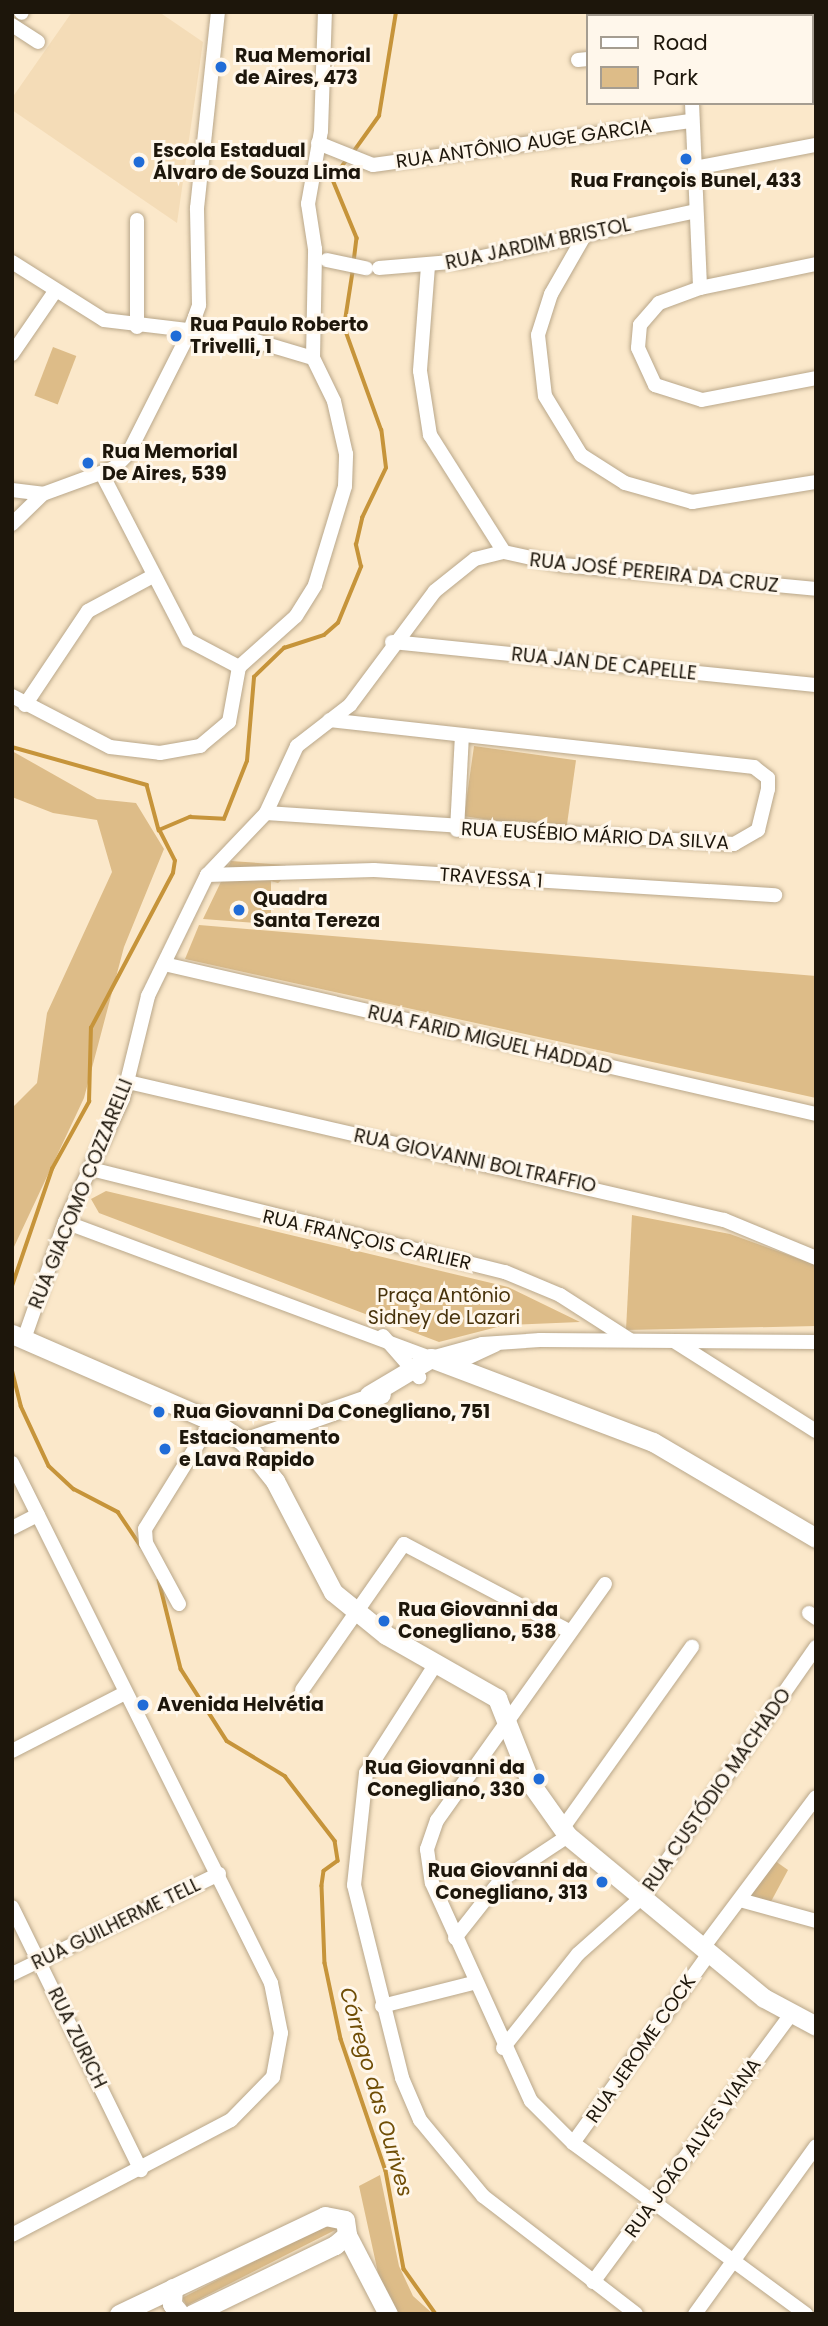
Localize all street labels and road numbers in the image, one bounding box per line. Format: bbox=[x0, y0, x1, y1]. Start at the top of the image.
street label: RUA ANTÔNIO AUGE GARCIA bbox=[395, 115, 653, 173]
street label: RUA JARDIM BRISTOL bbox=[443, 213, 633, 275]
street label: RUA JOSÉ PEREIRA DA CRUZ bbox=[528, 549, 780, 597]
street label: RUA JAN DE CAPELLE bbox=[510, 643, 698, 685]
street label: RUA EUSÉBIO MÁRIO DA SILVA bbox=[460, 818, 730, 854]
street label: TRAVESSA 1 bbox=[439, 863, 543, 893]
street label: RUA FARID MIGUEL HADDAD bbox=[366, 1001, 614, 1079]
street label: RUA GIACOMO COZZARELLI bbox=[24, 1076, 138, 1312]
street label: RUA GIOVANNI BOLTRAFFIO bbox=[352, 1124, 598, 1198]
street label: RUA FRANÇOIS CARLIER bbox=[261, 1205, 473, 1275]
street label: RUA CUSTÓDIO MACHADO bbox=[638, 1684, 796, 1896]
street label: RUA GUILHERME TELL bbox=[28, 1873, 204, 1975]
street label: RUA JEROME COCK bbox=[581, 1971, 701, 2127]
street label: RUA ZURICH bbox=[43, 1984, 111, 2092]
street label: RUA JOÃO ALVES VIANA bbox=[620, 2054, 766, 2242]

